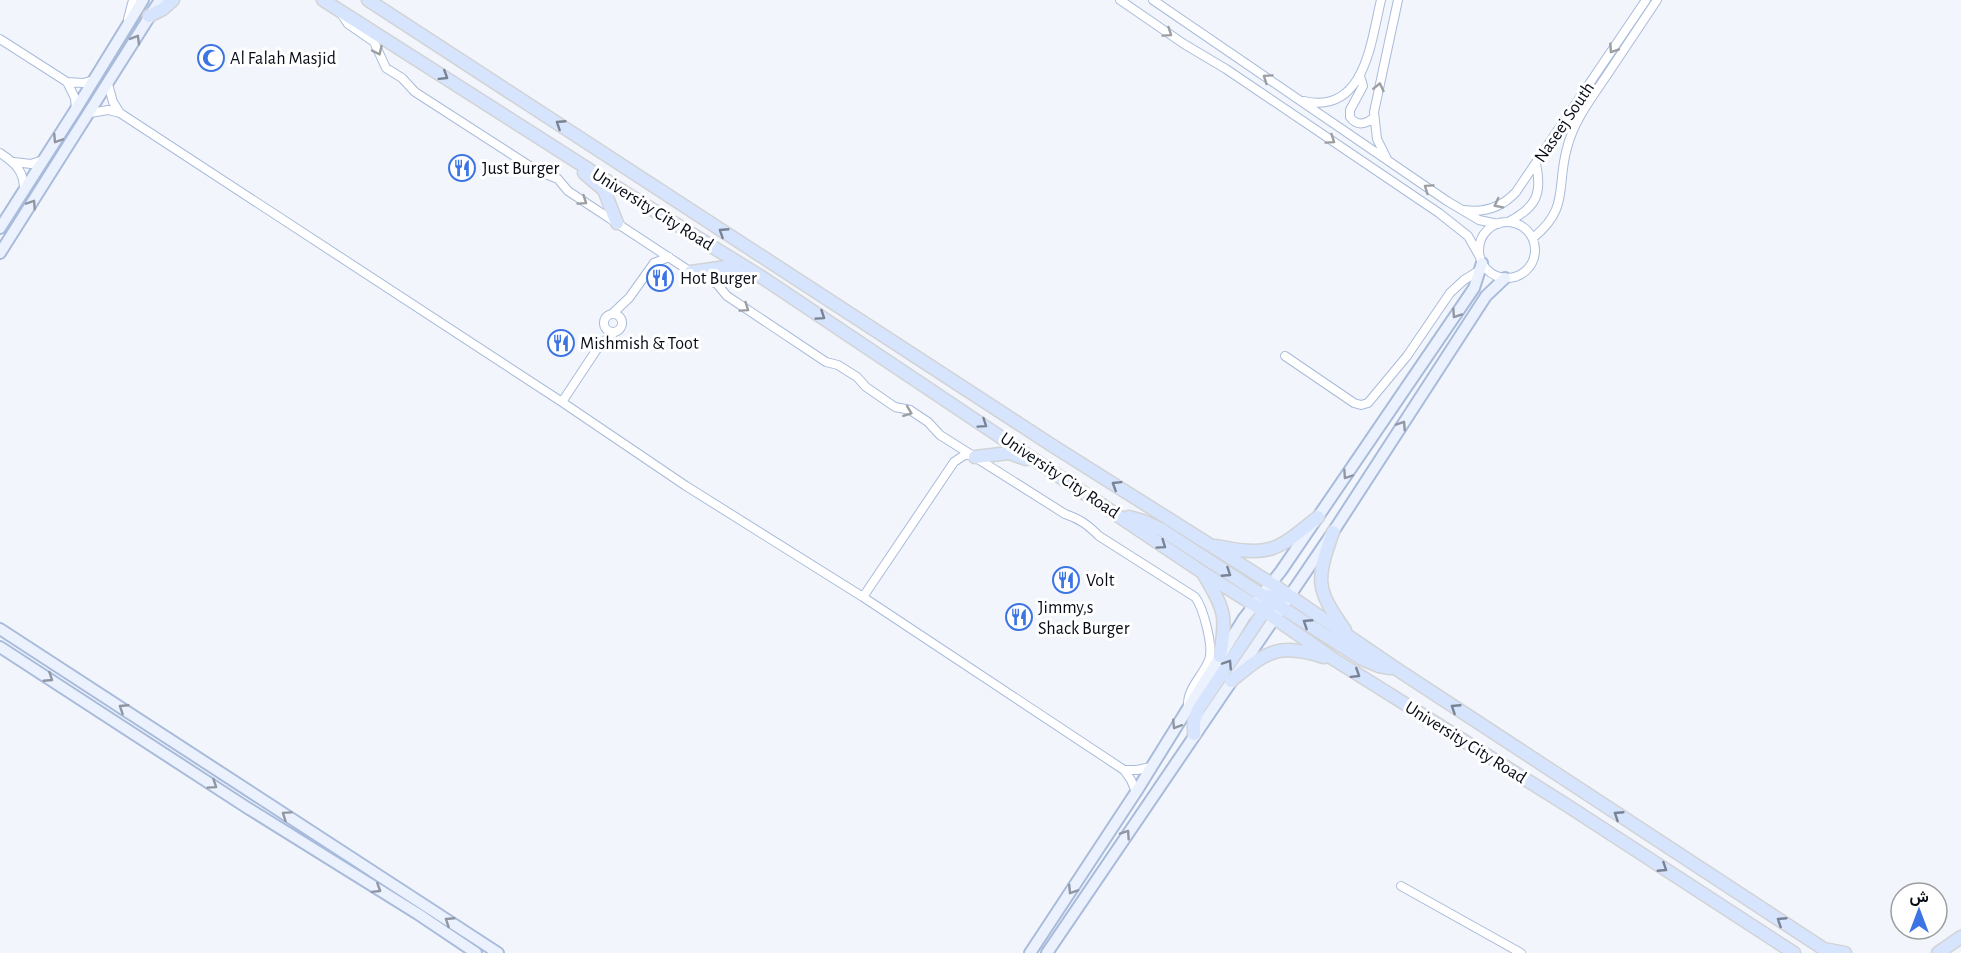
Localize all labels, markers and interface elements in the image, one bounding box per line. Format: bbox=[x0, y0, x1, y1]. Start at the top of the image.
one-way arrow bbox=[1161, 26, 1172, 37]
one-way arrow bbox=[128, 35, 140, 45]
one-way arrow bbox=[1610, 42, 1621, 53]
mosque icon: Al Falah Masjid bbox=[196, 43, 226, 73]
one-way arrow bbox=[371, 45, 383, 56]
place label: Al Falah Masjid bbox=[230, 50, 336, 68]
one-way arrow bbox=[438, 69, 448, 81]
one-way arrow bbox=[1263, 74, 1274, 85]
street label: Naseej South bbox=[1532, 79, 1598, 166]
one-way arrow bbox=[1372, 82, 1385, 92]
one-way arrow bbox=[556, 120, 567, 131]
one-way arrow bbox=[53, 132, 64, 143]
one-way arrow bbox=[1324, 133, 1335, 144]
restaurant icon: Just Burger bbox=[447, 153, 477, 183]
place label: Just Burger bbox=[482, 160, 559, 178]
street label: University City Road bbox=[589, 165, 716, 254]
one-way arrow bbox=[1424, 184, 1435, 195]
one-way arrow bbox=[576, 194, 587, 205]
one-way arrow bbox=[1494, 197, 1505, 209]
one-way arrow bbox=[24, 200, 36, 210]
one-way arrow bbox=[719, 227, 729, 239]
restaurant icon: Hot Burger bbox=[645, 263, 675, 293]
place label: Hot Burger bbox=[680, 270, 757, 288]
one-way arrow bbox=[738, 301, 749, 312]
one-way arrow bbox=[1452, 307, 1463, 318]
one-way arrow bbox=[814, 309, 825, 320]
restaurant icon: Mishmish & Toot bbox=[546, 328, 576, 358]
place label: Mishmish & Toot bbox=[580, 335, 699, 353]
one-way arrow bbox=[902, 404, 912, 417]
one-way arrow bbox=[976, 417, 987, 428]
one-way arrow bbox=[1395, 421, 1407, 431]
street label: University City Road bbox=[997, 429, 1122, 522]
one-way arrow bbox=[1343, 469, 1354, 480]
one-way arrow bbox=[1112, 481, 1122, 493]
one-way arrow bbox=[1156, 538, 1167, 549]
restaurant icon: Volt bbox=[1051, 565, 1081, 595]
one-way arrow bbox=[1220, 566, 1231, 577]
place label: Volt bbox=[1086, 572, 1115, 590]
place label: Jimmy,s Shack Burger bbox=[1038, 599, 1130, 638]
restaurant icon: Jimmy,s Shack Burger bbox=[1004, 602, 1034, 632]
one-way arrow bbox=[1303, 619, 1314, 630]
one-way arrow bbox=[1221, 660, 1232, 671]
one-way arrow bbox=[1350, 666, 1360, 678]
one-way arrow bbox=[43, 671, 53, 683]
street label: University City Road bbox=[1402, 698, 1529, 787]
one-way arrow bbox=[119, 704, 130, 715]
one-way arrow bbox=[1450, 704, 1461, 715]
one-way arrow bbox=[1172, 719, 1184, 729]
one-way arrow bbox=[206, 777, 217, 788]
one-way arrow bbox=[282, 811, 293, 822]
one-way arrow bbox=[1613, 811, 1624, 822]
one-way arrow bbox=[1119, 830, 1130, 841]
one-way arrow bbox=[1657, 860, 1667, 872]
north arrow bbox=[1889, 881, 1949, 941]
one-way arrow bbox=[370, 882, 381, 893]
one-way arrow bbox=[1068, 883, 1079, 894]
text: ش bbox=[1909, 889, 1929, 906]
one-way arrow bbox=[445, 917, 456, 928]
one-way arrow bbox=[1777, 917, 1788, 928]

